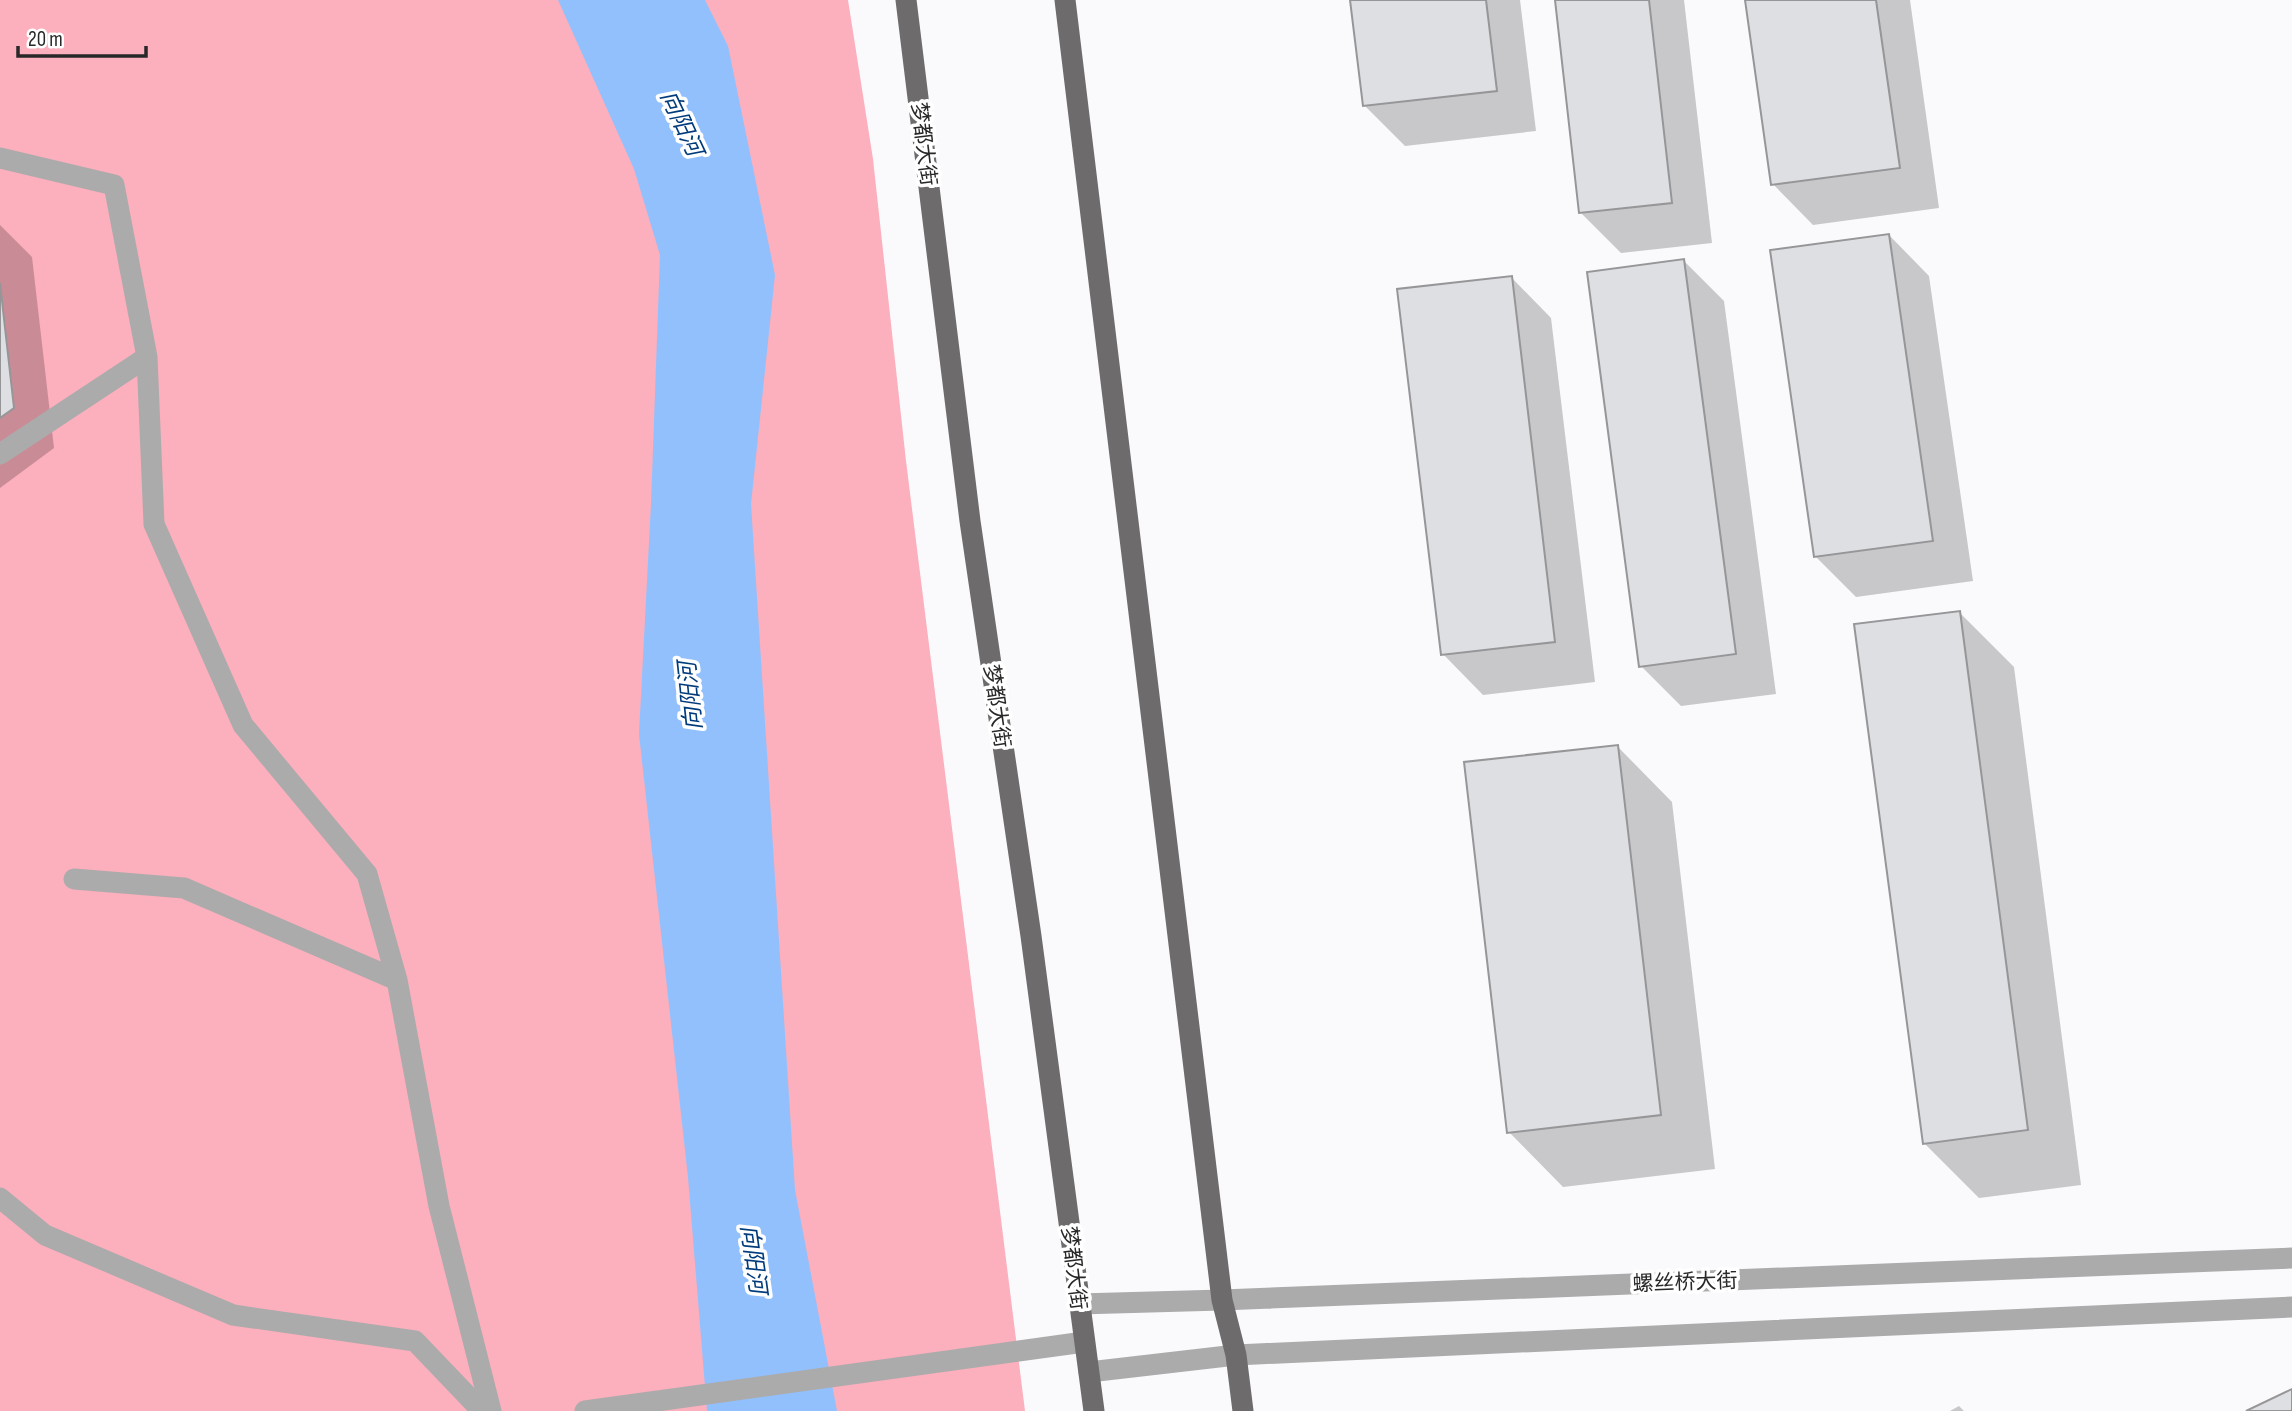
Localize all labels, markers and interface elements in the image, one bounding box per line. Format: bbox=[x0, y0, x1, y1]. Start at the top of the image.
scale bar bbox=[18, 14, 145, 58]
text: 20 m bbox=[28, 27, 63, 52]
water label: 向阳河 bbox=[654, 86, 710, 164]
street label: 梦都大街 bbox=[906, 101, 941, 187]
water label: 向阳河 bbox=[673, 656, 709, 732]
street label: 梦都大街 bbox=[978, 663, 1015, 749]
water label: 向阳河 bbox=[734, 1223, 772, 1299]
street label: 梦都大街 bbox=[1056, 1225, 1091, 1311]
street label: 螺丝桥大街 bbox=[1632, 1268, 1738, 1297]

